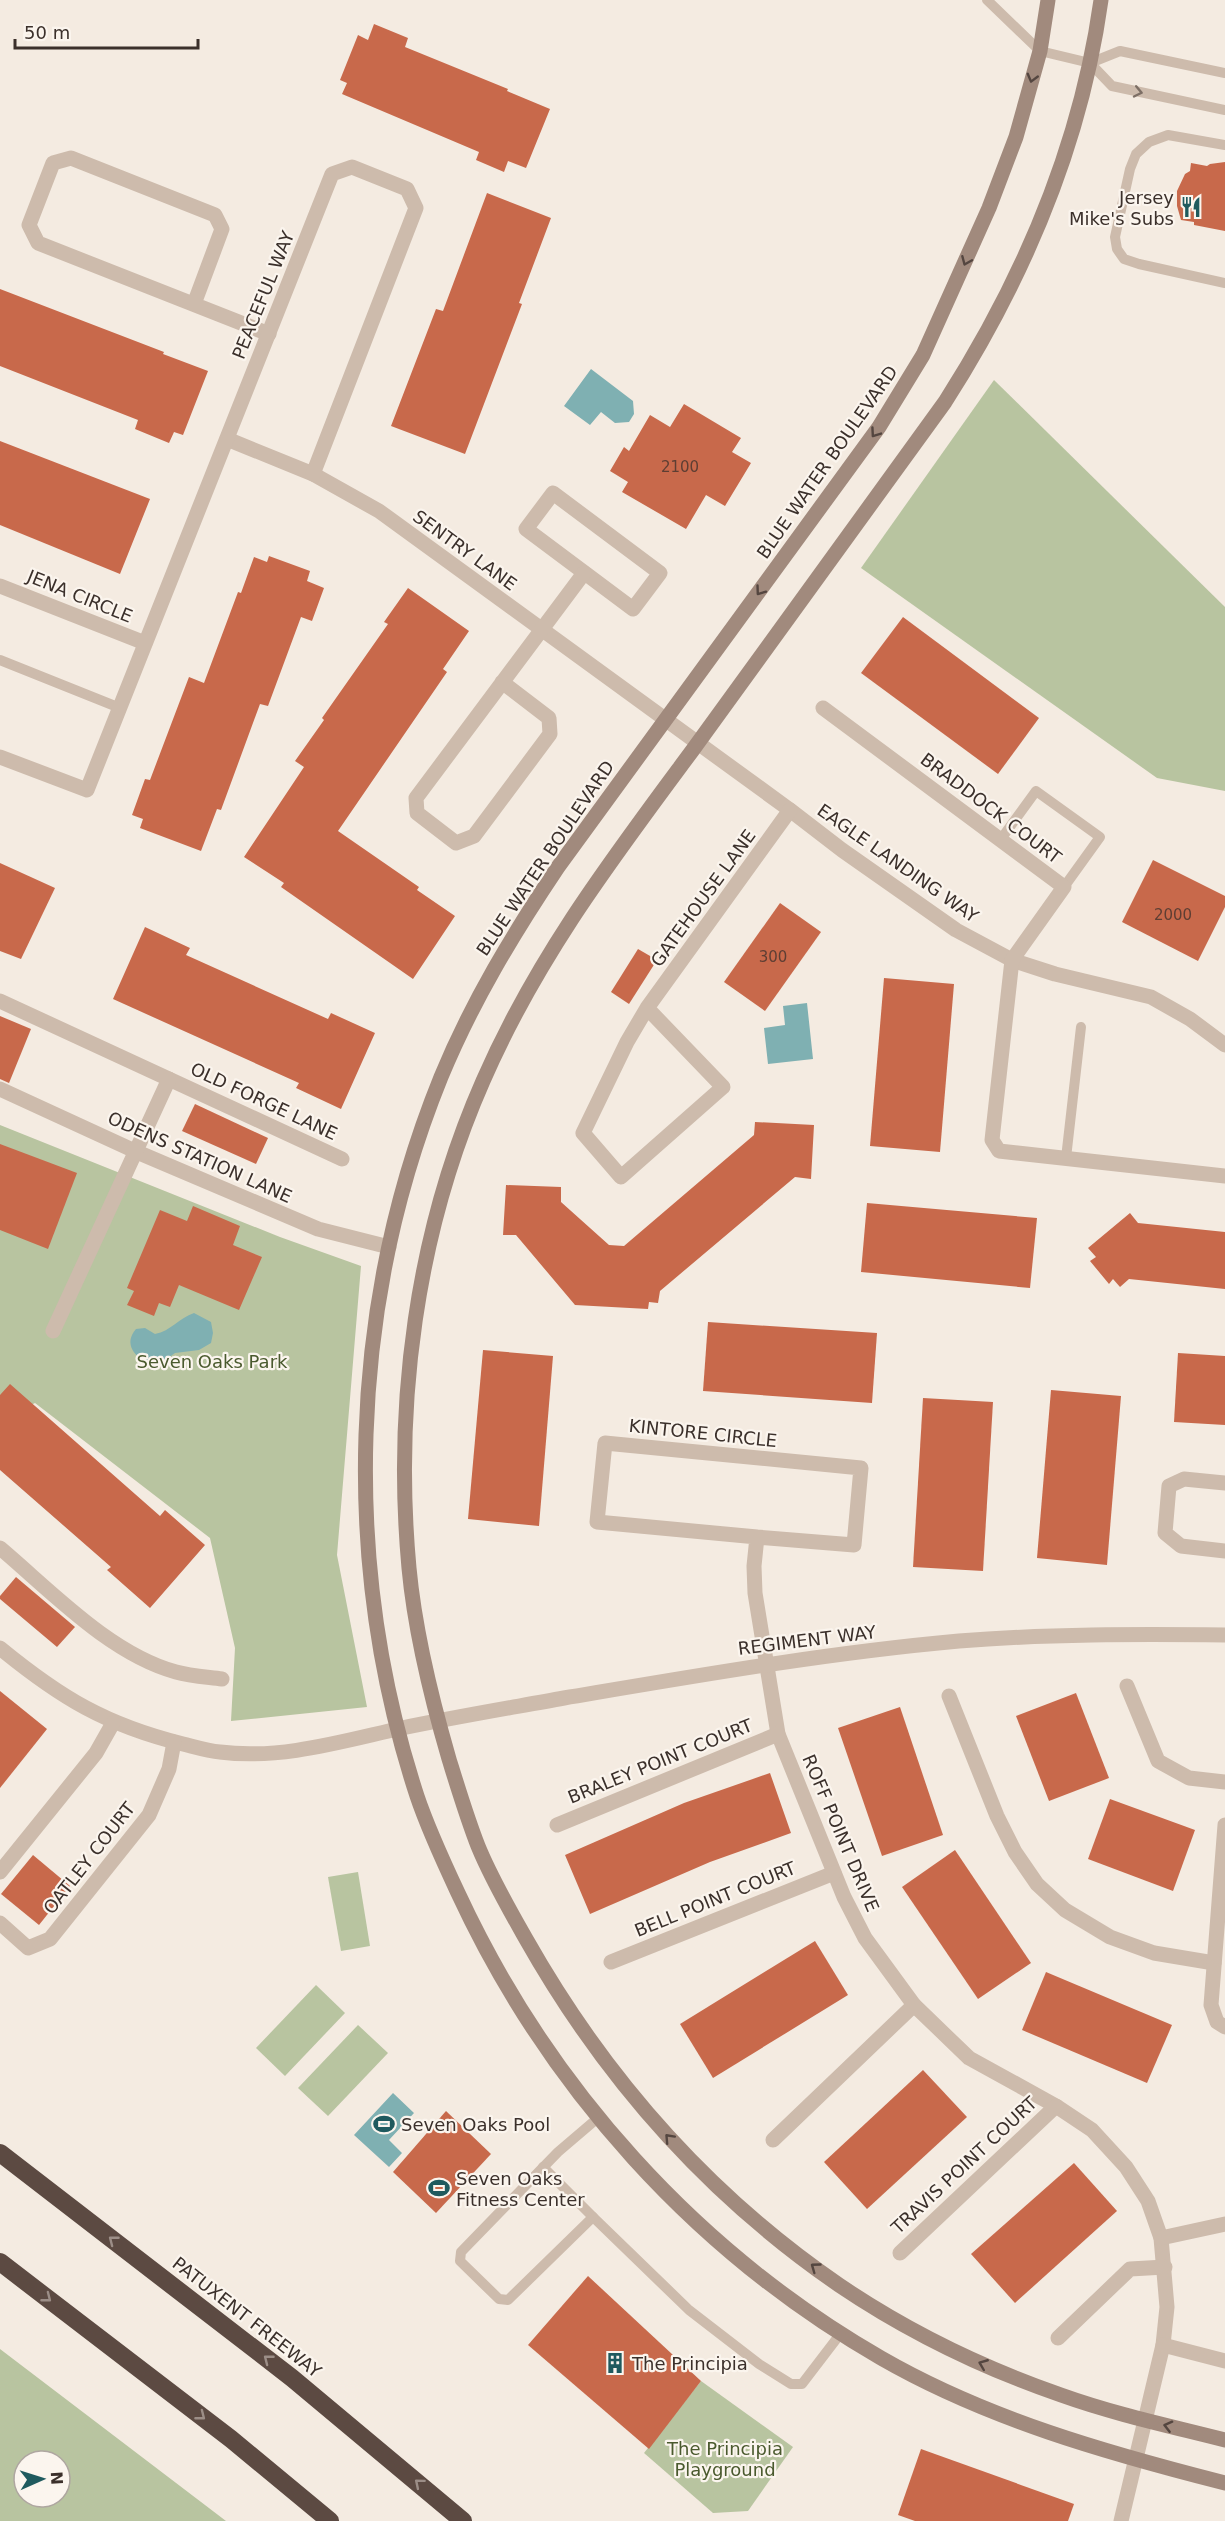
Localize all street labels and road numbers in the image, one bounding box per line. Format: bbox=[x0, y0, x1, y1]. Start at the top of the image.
street label: PEACEFUL WAY bbox=[228, 227, 299, 362]
street label: BLUE WATER BOULEVARD bbox=[752, 361, 902, 563]
street label: SENTRY LANE bbox=[409, 505, 521, 595]
street label: JENA CIRCLE bbox=[23, 565, 136, 627]
street label: BRADDOCK COURT bbox=[917, 748, 1066, 868]
street label: BLUE WATER BOULEVARD bbox=[472, 756, 618, 960]
street label: EAGLE LANDING WAY bbox=[813, 799, 983, 927]
street label: GATEHOUSE LANE bbox=[646, 825, 760, 971]
street label: OLD FORGE LANE bbox=[187, 1058, 341, 1144]
street label: ODENS STATION LANE bbox=[105, 1107, 295, 1207]
street label: KINTORE CIRCLE bbox=[628, 1415, 778, 1451]
street label: REGIMENT WAY bbox=[737, 1621, 878, 1659]
street label: BRALEY POINT COURT bbox=[565, 1714, 756, 1808]
street label: ROFF POINT DRIVE bbox=[798, 1751, 884, 1915]
street label: OATLEY COURT bbox=[39, 1797, 140, 1918]
street label: BELL POINT COURT bbox=[631, 1857, 800, 1941]
street label: TRAVIS POINT COURT bbox=[886, 2091, 1042, 2239]
street label: PATUXENT FREEWAY bbox=[168, 2252, 326, 2382]

